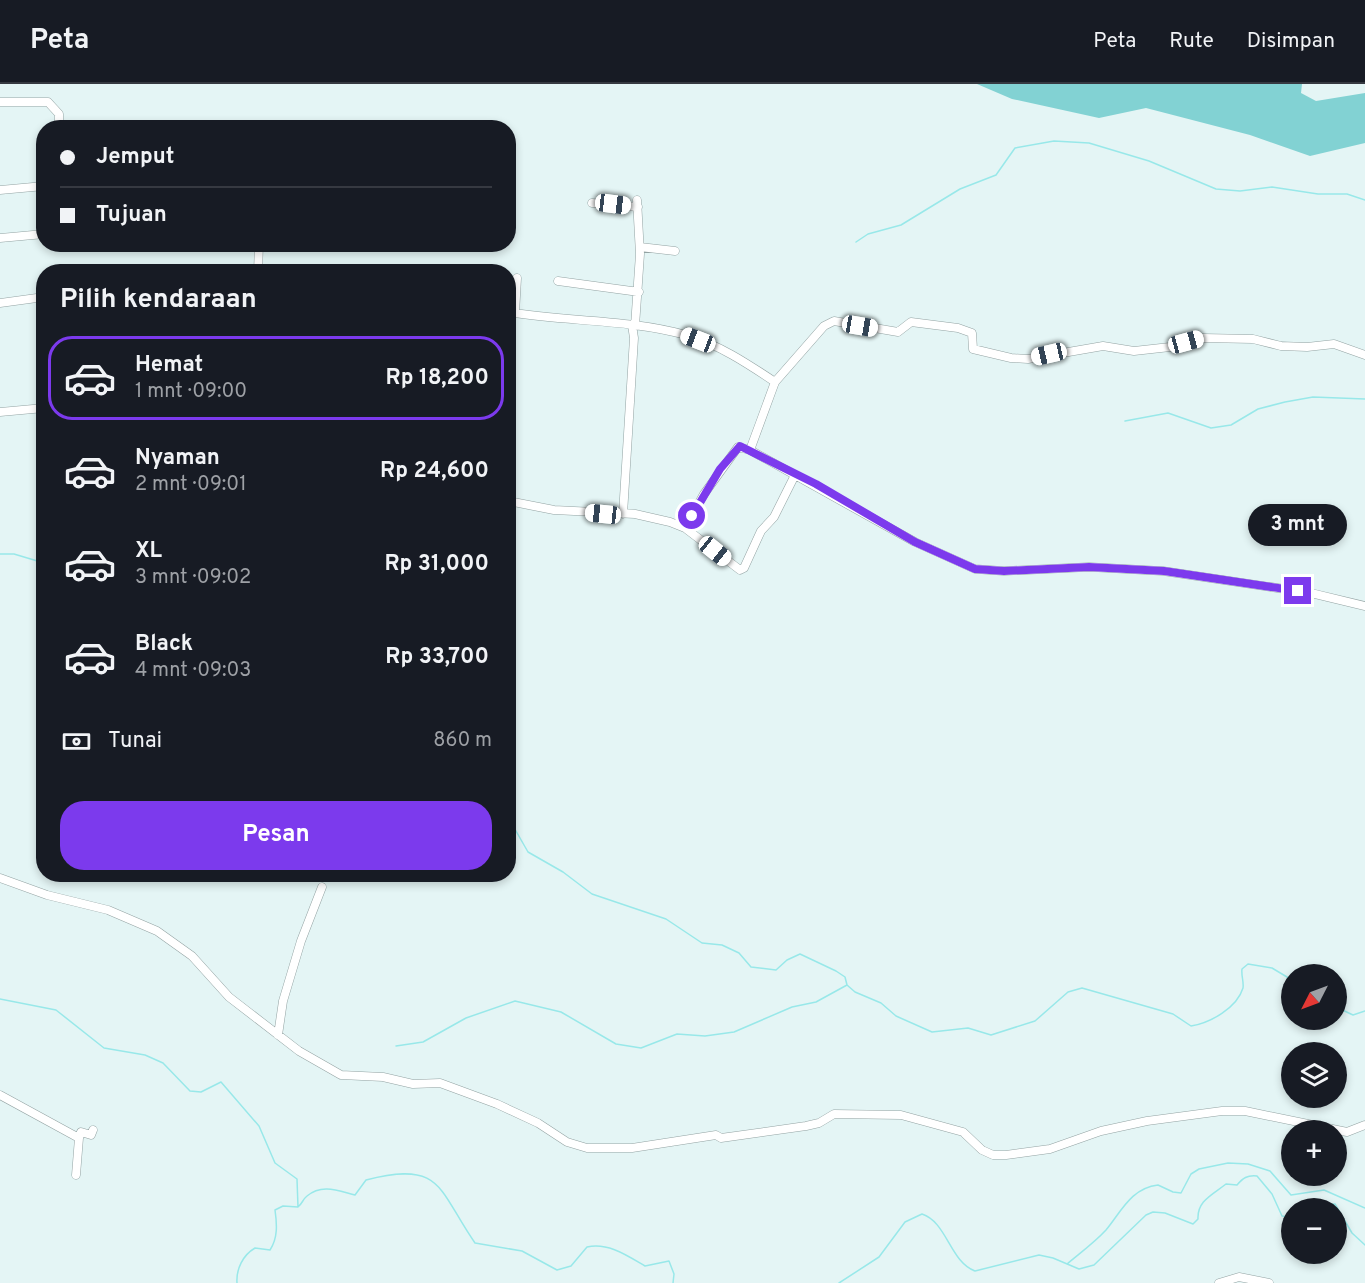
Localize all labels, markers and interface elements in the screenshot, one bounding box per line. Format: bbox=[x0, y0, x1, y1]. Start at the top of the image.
text: Peta bbox=[30, 23, 89, 59]
text: Peta bbox=[1093, 28, 1136, 55]
text: Rute bbox=[1169, 28, 1214, 55]
text: Disimpan bbox=[1247, 28, 1335, 55]
text: Jemput bbox=[96, 144, 174, 171]
car bbox=[594, 193, 632, 215]
text: Tujuan bbox=[96, 202, 167, 229]
text: Pilih kendaraan bbox=[60, 283, 257, 317]
car bbox=[841, 314, 879, 338]
car bbox=[678, 325, 718, 355]
car bbox=[1166, 329, 1206, 355]
car bbox=[1029, 341, 1069, 367]
icon: car bbox=[63, 351, 117, 405]
text: Hemat bbox=[135, 352, 203, 379]
text: Rp 18,200 bbox=[386, 365, 489, 392]
text: 1 mnt · 09:00 bbox=[135, 379, 247, 405]
icon: car bbox=[63, 444, 117, 498]
text: Nyaman bbox=[135, 445, 220, 472]
text: Rp 24,600 bbox=[380, 458, 489, 485]
text: 2 mnt · 09:01 bbox=[135, 472, 247, 498]
route start bbox=[678, 502, 705, 529]
car bbox=[584, 503, 622, 525]
callout: 3 mnt bbox=[1248, 504, 1348, 546]
text: 3 mnt bbox=[1270, 512, 1325, 538]
car bbox=[695, 533, 735, 569]
icon: car bbox=[63, 537, 117, 591]
text: XL bbox=[135, 538, 162, 565]
text: Rp 31,000 bbox=[384, 551, 489, 578]
text: 3 mnt · 09:02 bbox=[135, 565, 251, 591]
route end bbox=[1284, 577, 1311, 604]
icon: car bbox=[63, 630, 117, 684]
text: Black bbox=[135, 631, 193, 658]
text: Rp 33,700 bbox=[385, 644, 489, 671]
text: 4 mnt · 09:03 bbox=[135, 658, 251, 684]
icon: cash bbox=[60, 725, 93, 758]
text: Tunai bbox=[108, 728, 162, 755]
text: 860 m bbox=[433, 728, 492, 754]
button: Pesan bbox=[60, 801, 492, 870]
north arrow bbox=[1281, 964, 1347, 1030]
map controls bbox=[1281, 964, 1347, 1264]
button: layers bbox=[1281, 1042, 1347, 1108]
button: + bbox=[1281, 1120, 1347, 1186]
button: − bbox=[1281, 1198, 1347, 1264]

